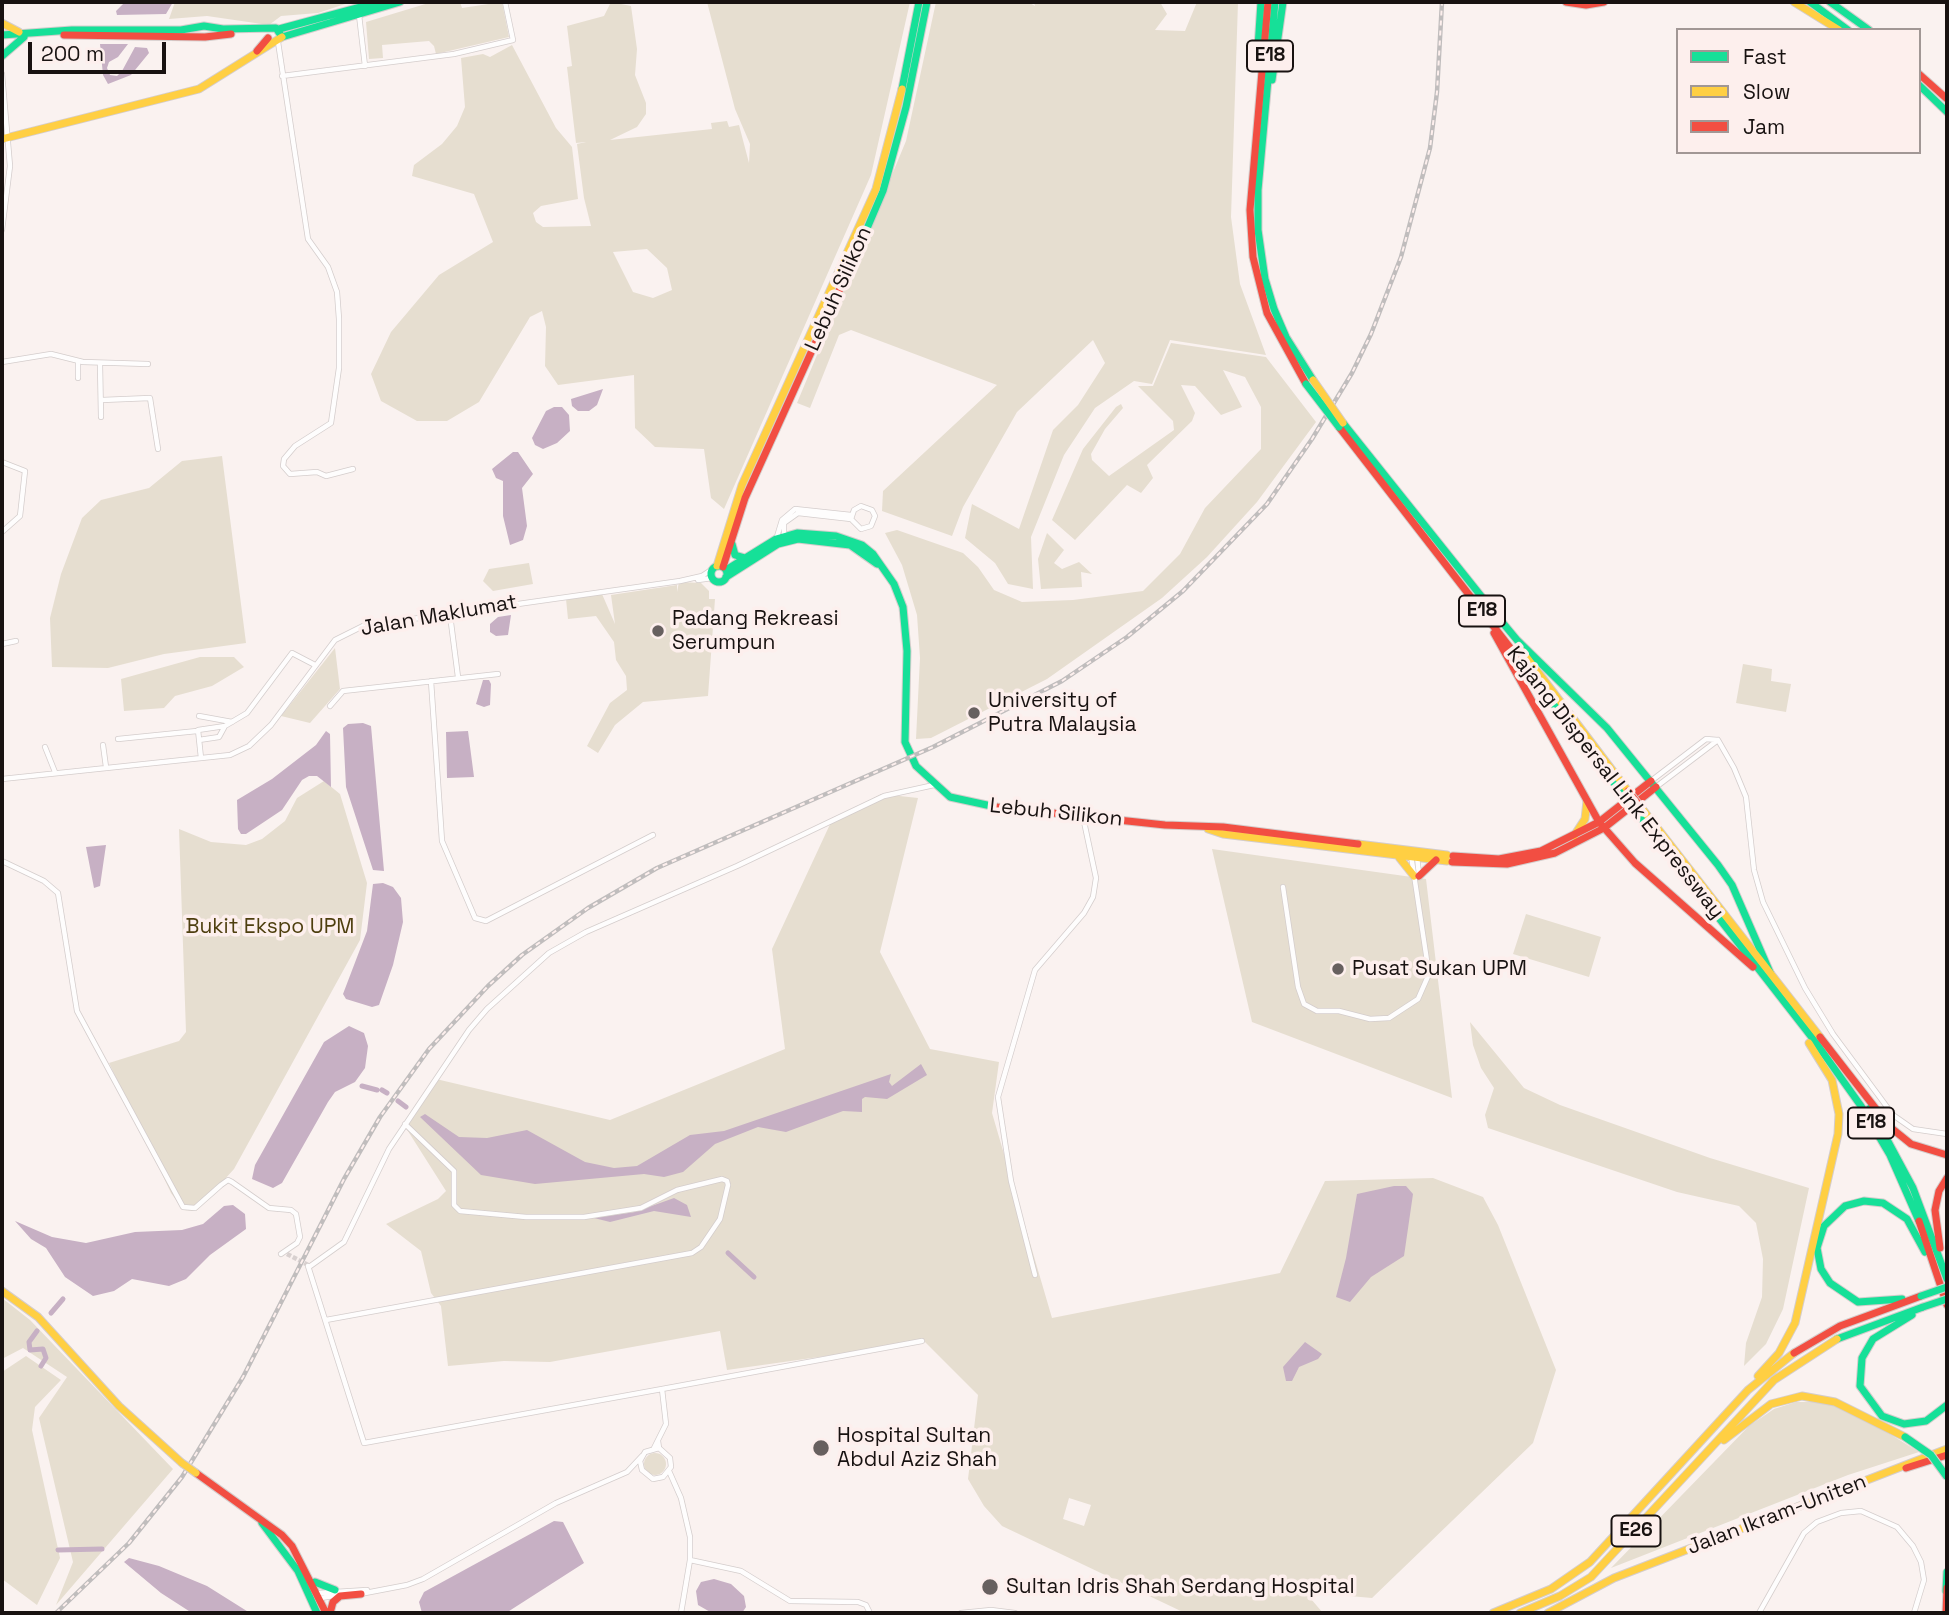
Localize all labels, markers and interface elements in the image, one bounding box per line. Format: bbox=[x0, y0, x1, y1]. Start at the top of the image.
scale bar bbox=[32, 28, 170, 72]
legend bbox=[1676, 28, 1921, 154]
text: 200 m bbox=[41, 40, 104, 67]
road number: E18 bbox=[1247, 40, 1293, 72]
text: Fast bbox=[1743, 43, 1787, 70]
text: Slow bbox=[1743, 78, 1791, 105]
text: Jam bbox=[1743, 113, 1785, 140]
street label: Lebuh Silikon bbox=[800, 223, 878, 355]
street label: Jalan Maklumat bbox=[359, 590, 519, 642]
road number: E18 bbox=[1459, 596, 1505, 626]
place label: Padang Rekreasi Serumpun bbox=[672, 606, 839, 656]
marker: Padang Rekreasi Serumpun bbox=[650, 623, 666, 639]
street label: Kajang Dispersal Link Expressway bbox=[1501, 642, 1729, 924]
place label: University of Putra Malaysia bbox=[988, 688, 1137, 738]
marker: University of Putra Malaysia bbox=[966, 705, 982, 721]
street label: Lebuh Silikon bbox=[988, 793, 1124, 833]
park label: Bukit Ekspo UPM bbox=[186, 914, 354, 940]
place label: Pusat Sukan UPM bbox=[1352, 956, 1527, 982]
marker: Pusat Sukan UPM bbox=[1330, 961, 1346, 977]
road number: E18 bbox=[1848, 1107, 1894, 1138]
place label: Hospital Sultan Abdul Aziz Shah bbox=[837, 1423, 997, 1473]
marker: Hospital Sultan Abdul Aziz Shah bbox=[811, 1438, 831, 1458]
street label: Jalan Ikram-Uniten bbox=[1684, 1469, 1870, 1561]
road number: E26 bbox=[1612, 1516, 1660, 1546]
place label: Sultan Idris Shah Serdang Hospital bbox=[1006, 1574, 1355, 1600]
marker: Sultan Idris Shah Serdang Hospital bbox=[980, 1577, 1000, 1597]

